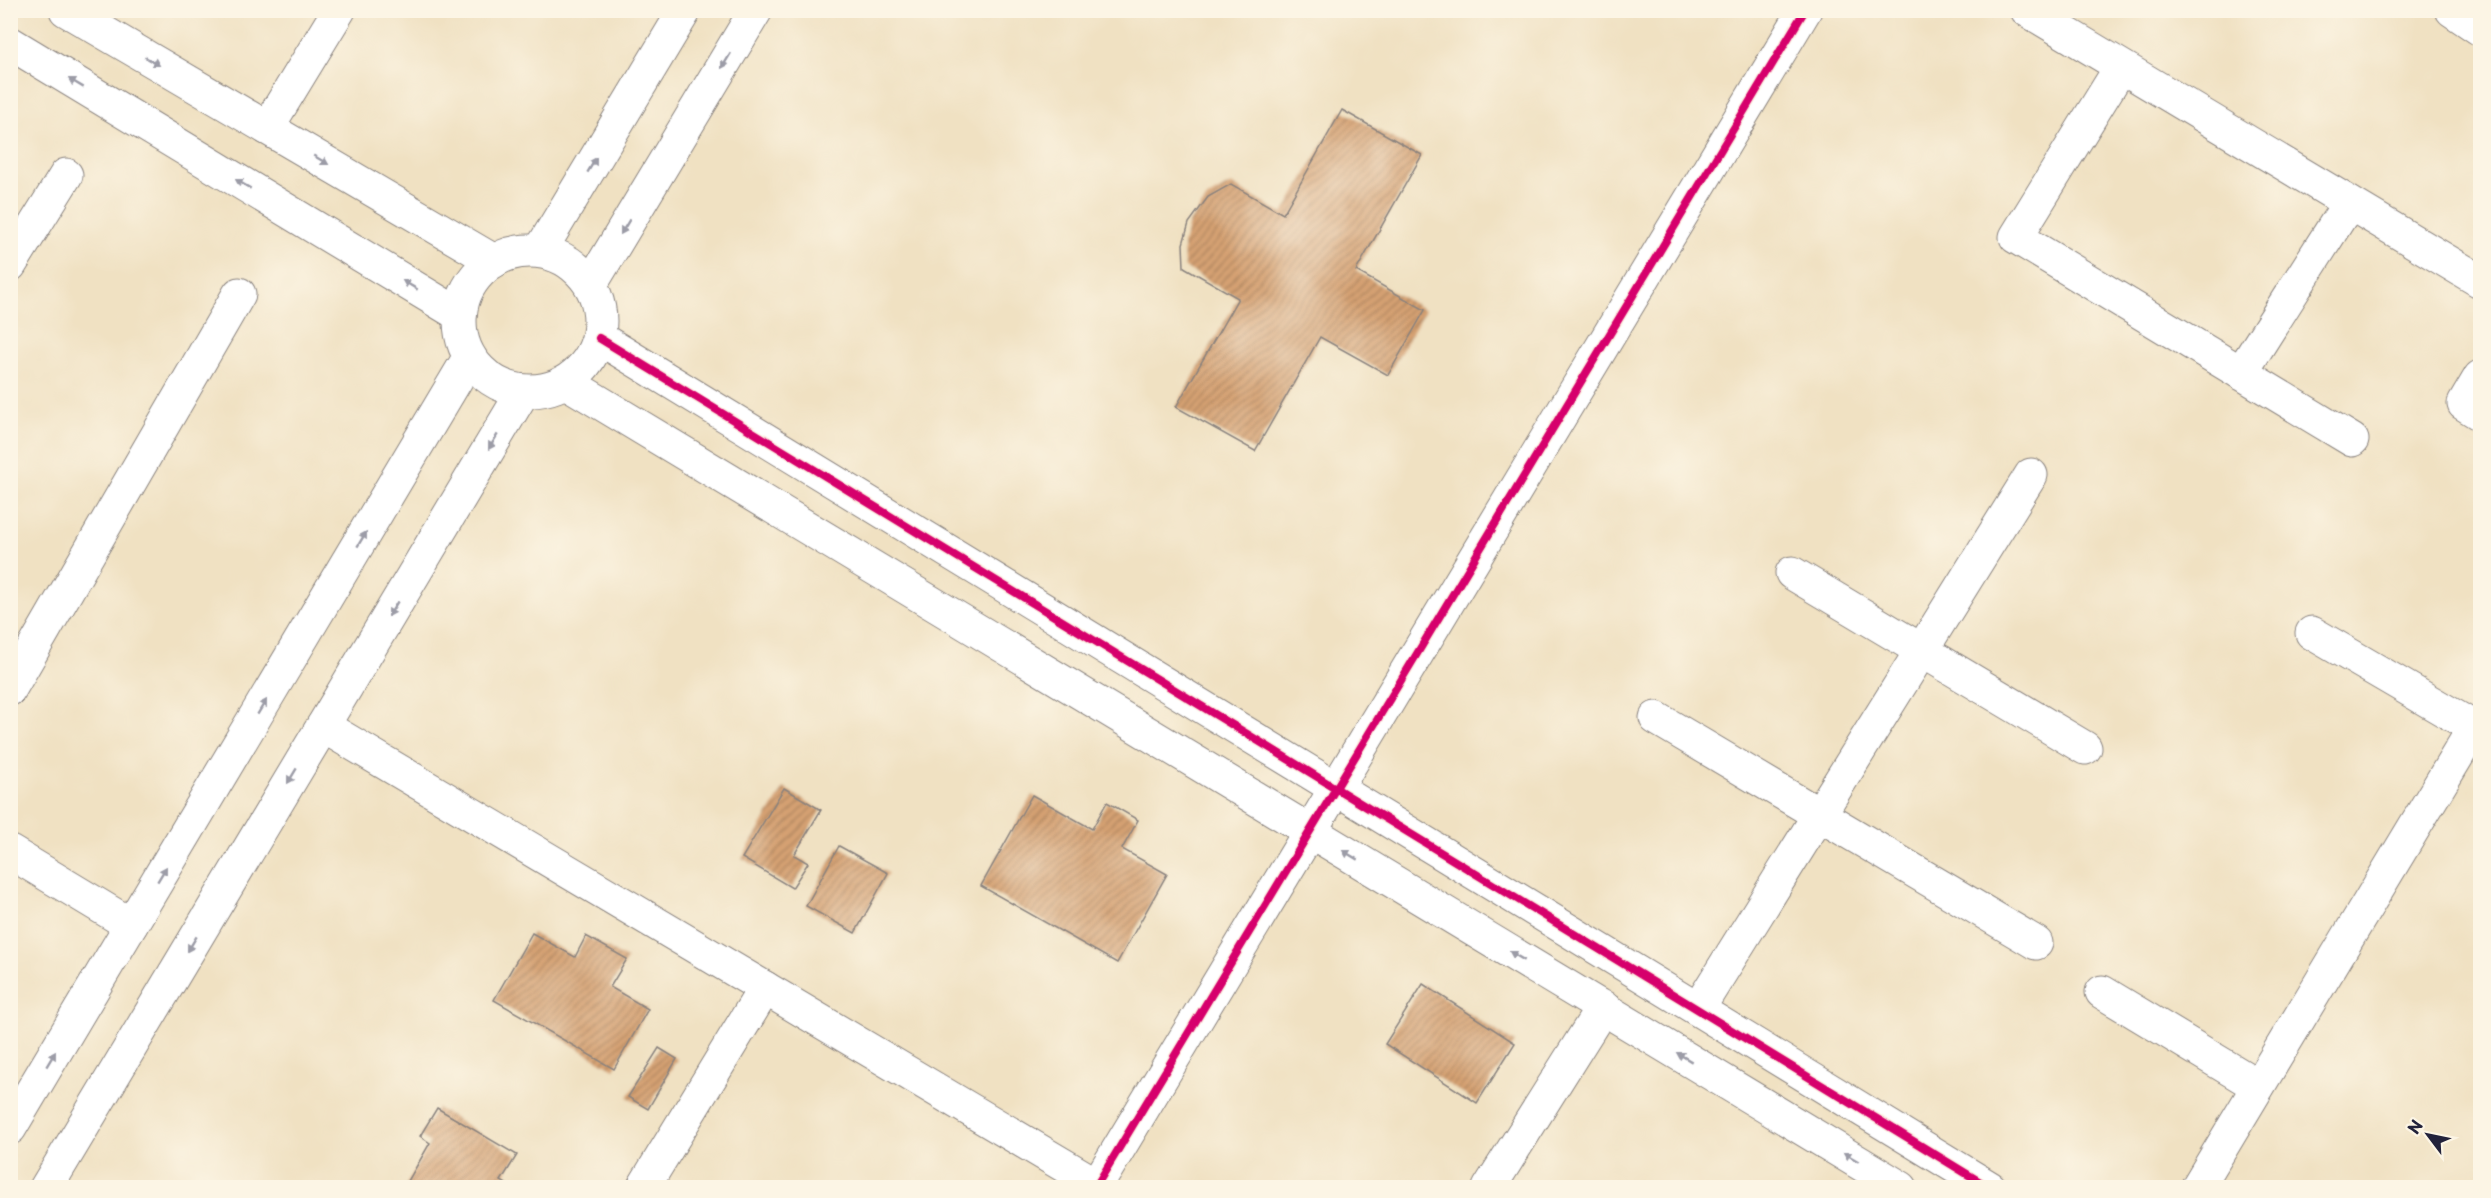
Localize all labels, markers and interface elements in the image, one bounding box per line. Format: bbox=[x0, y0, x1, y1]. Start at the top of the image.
one-way arrow bbox=[720, 53, 731, 69]
one-way arrow bbox=[144, 56, 160, 67]
one-way arrow bbox=[68, 77, 84, 88]
one-way arrow bbox=[313, 154, 329, 165]
one-way arrow bbox=[586, 157, 597, 173]
one-way arrow bbox=[235, 178, 251, 189]
one-way arrow bbox=[619, 219, 630, 235]
one-way arrow bbox=[402, 279, 418, 290]
one-way arrow bbox=[488, 434, 499, 450]
one-way arrow bbox=[356, 531, 367, 547]
one-way arrow bbox=[387, 601, 398, 617]
one-way arrow bbox=[256, 698, 266, 715]
one-way arrow bbox=[287, 768, 298, 784]
one-way arrow bbox=[1341, 850, 1358, 860]
one-way arrow bbox=[157, 865, 167, 882]
one-way arrow bbox=[187, 936, 197, 953]
one-way arrow bbox=[1509, 950, 1525, 961]
one-way arrow bbox=[46, 1051, 57, 1067]
one-way arrow bbox=[1676, 1051, 1692, 1062]
north arrow bbox=[2398, 1105, 2458, 1165]
text: N bbox=[2401, 1115, 2428, 1138]
one-way arrow bbox=[1843, 1152, 1859, 1163]

